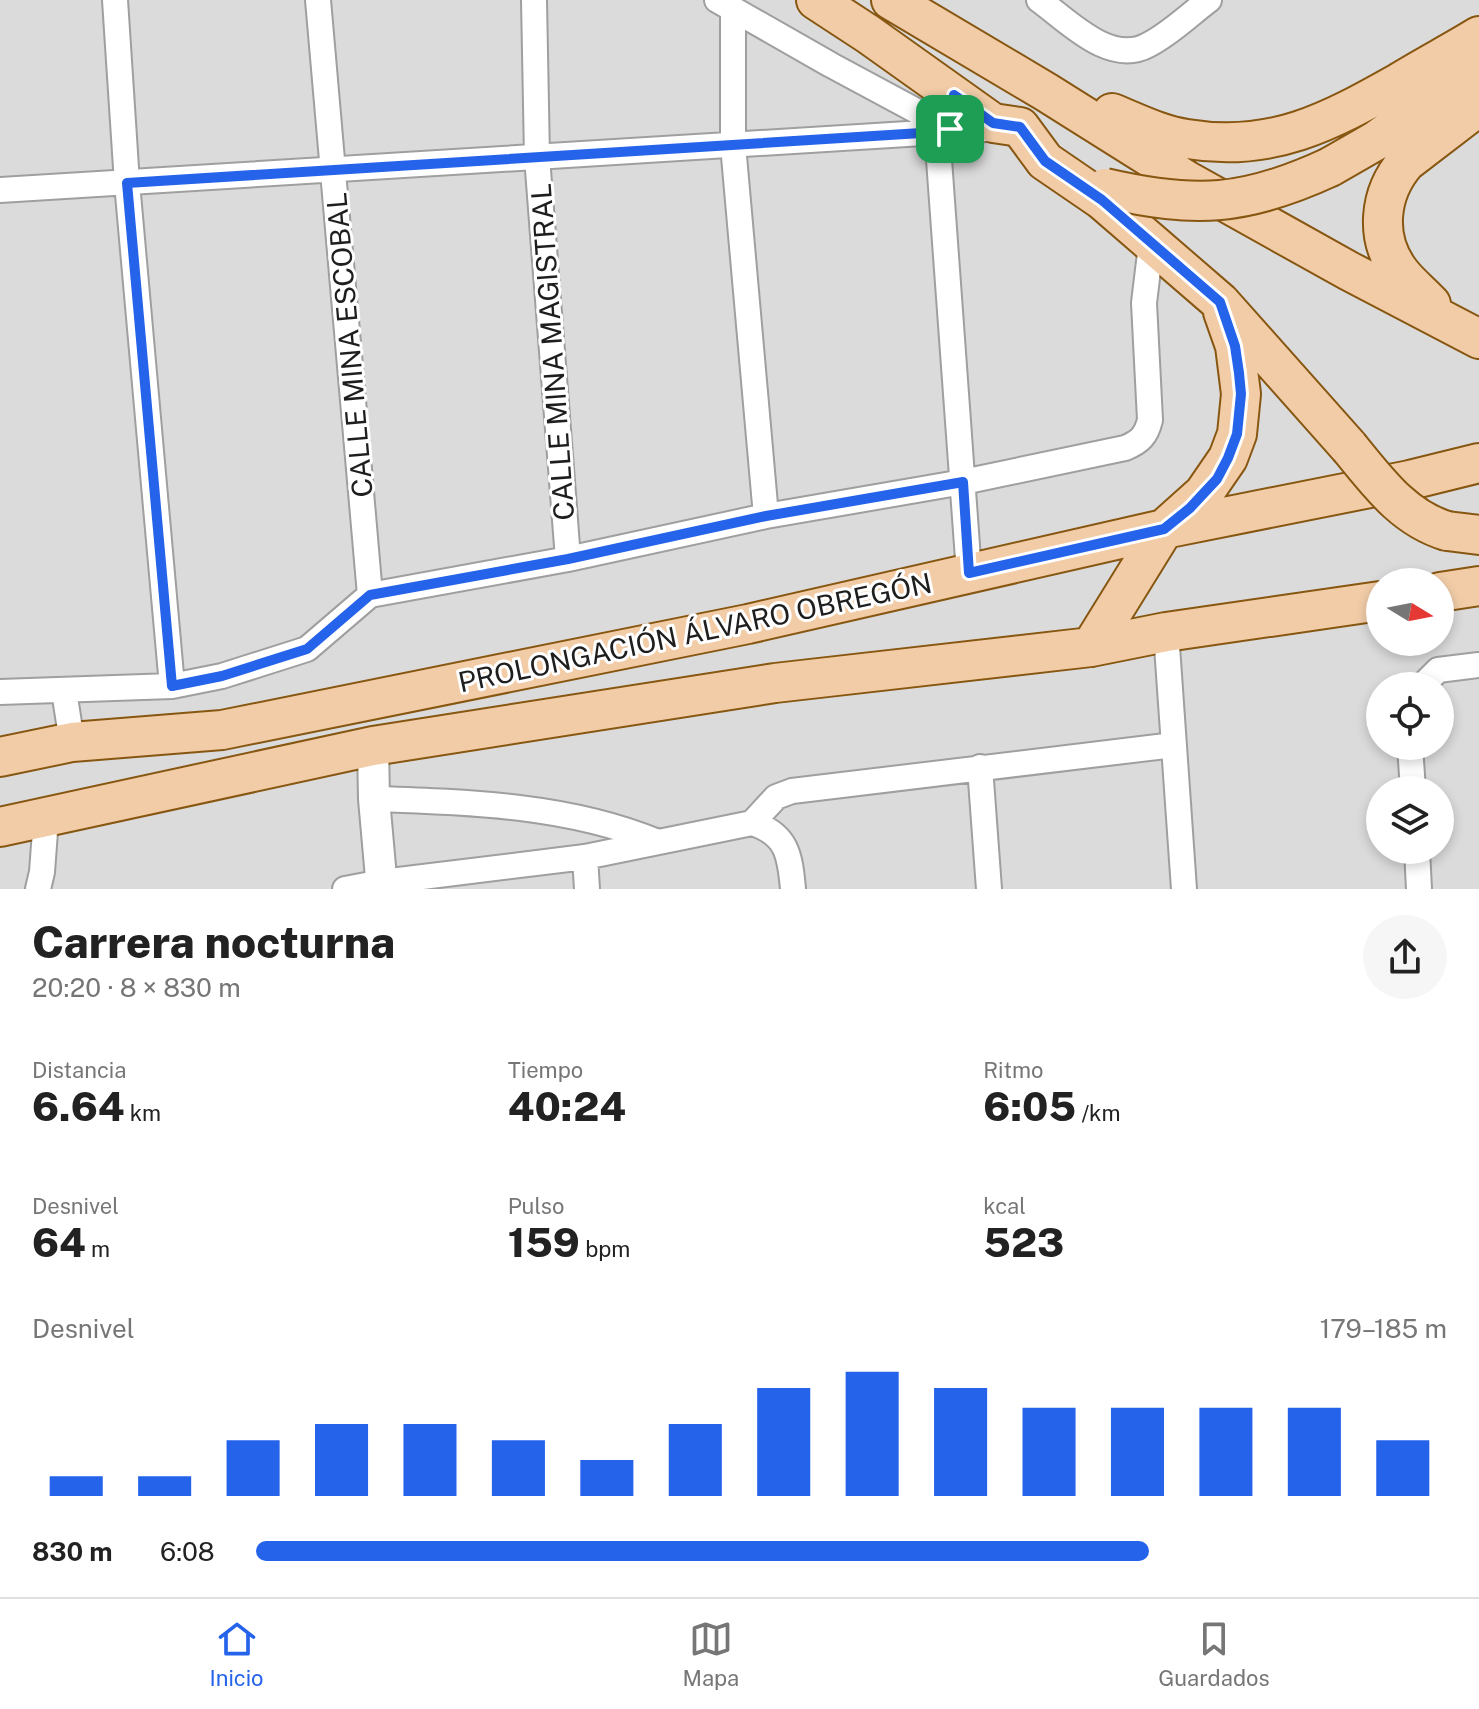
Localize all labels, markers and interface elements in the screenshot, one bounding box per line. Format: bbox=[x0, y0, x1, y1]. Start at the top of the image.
pin bbox=[916, 95, 984, 163]
icon: arrive bbox=[928, 107, 972, 151]
street label: CALLE MINA MAGISTRAL bbox=[524, 182, 580, 522]
street label: CALLE MINA ESCOBAL bbox=[319, 191, 379, 499]
street label: PROLONGACIÓN ÁLVARO OBREGÓN bbox=[455, 566, 935, 698]
north arrow bbox=[1366, 568, 1454, 656]
map controls bbox=[1366, 568, 1454, 864]
button: locate bbox=[1366, 672, 1454, 760]
button: layers bbox=[1366, 776, 1454, 864]
button: share bbox=[1363, 915, 1447, 999]
text: Carrera nocturna bbox=[32, 916, 395, 968]
text: 20:20 · 8 × 830 m bbox=[32, 972, 241, 1003]
text: Distancia bbox=[32, 1057, 126, 1083]
text: Tiempo bbox=[508, 1057, 583, 1083]
text: Ritmo bbox=[983, 1057, 1044, 1083]
text: 6.64 bbox=[32, 1083, 124, 1130]
text: 40:24 bbox=[508, 1083, 626, 1130]
text: 6:05 bbox=[983, 1083, 1076, 1130]
text: km bbox=[124, 1100, 161, 1126]
text: /km bbox=[1076, 1100, 1120, 1126]
text: Desnivel bbox=[32, 1193, 119, 1219]
text: Pulso bbox=[508, 1193, 564, 1219]
text: kcal bbox=[983, 1193, 1026, 1219]
text: 64 bbox=[32, 1219, 86, 1266]
text: 159 bbox=[508, 1219, 580, 1266]
text: 523 bbox=[983, 1219, 1064, 1266]
text: m bbox=[86, 1236, 110, 1262]
text: bpm bbox=[580, 1236, 630, 1262]
text: Desnivel bbox=[32, 1313, 135, 1344]
text: 179–185 m bbox=[1320, 1313, 1447, 1344]
text: 830 m bbox=[32, 1536, 112, 1567]
text: 6:08 bbox=[160, 1536, 215, 1567]
tab: Inicio bbox=[209, 1617, 264, 1691]
tab: Mapa bbox=[682, 1617, 739, 1691]
tab: Guardados bbox=[1158, 1617, 1270, 1691]

